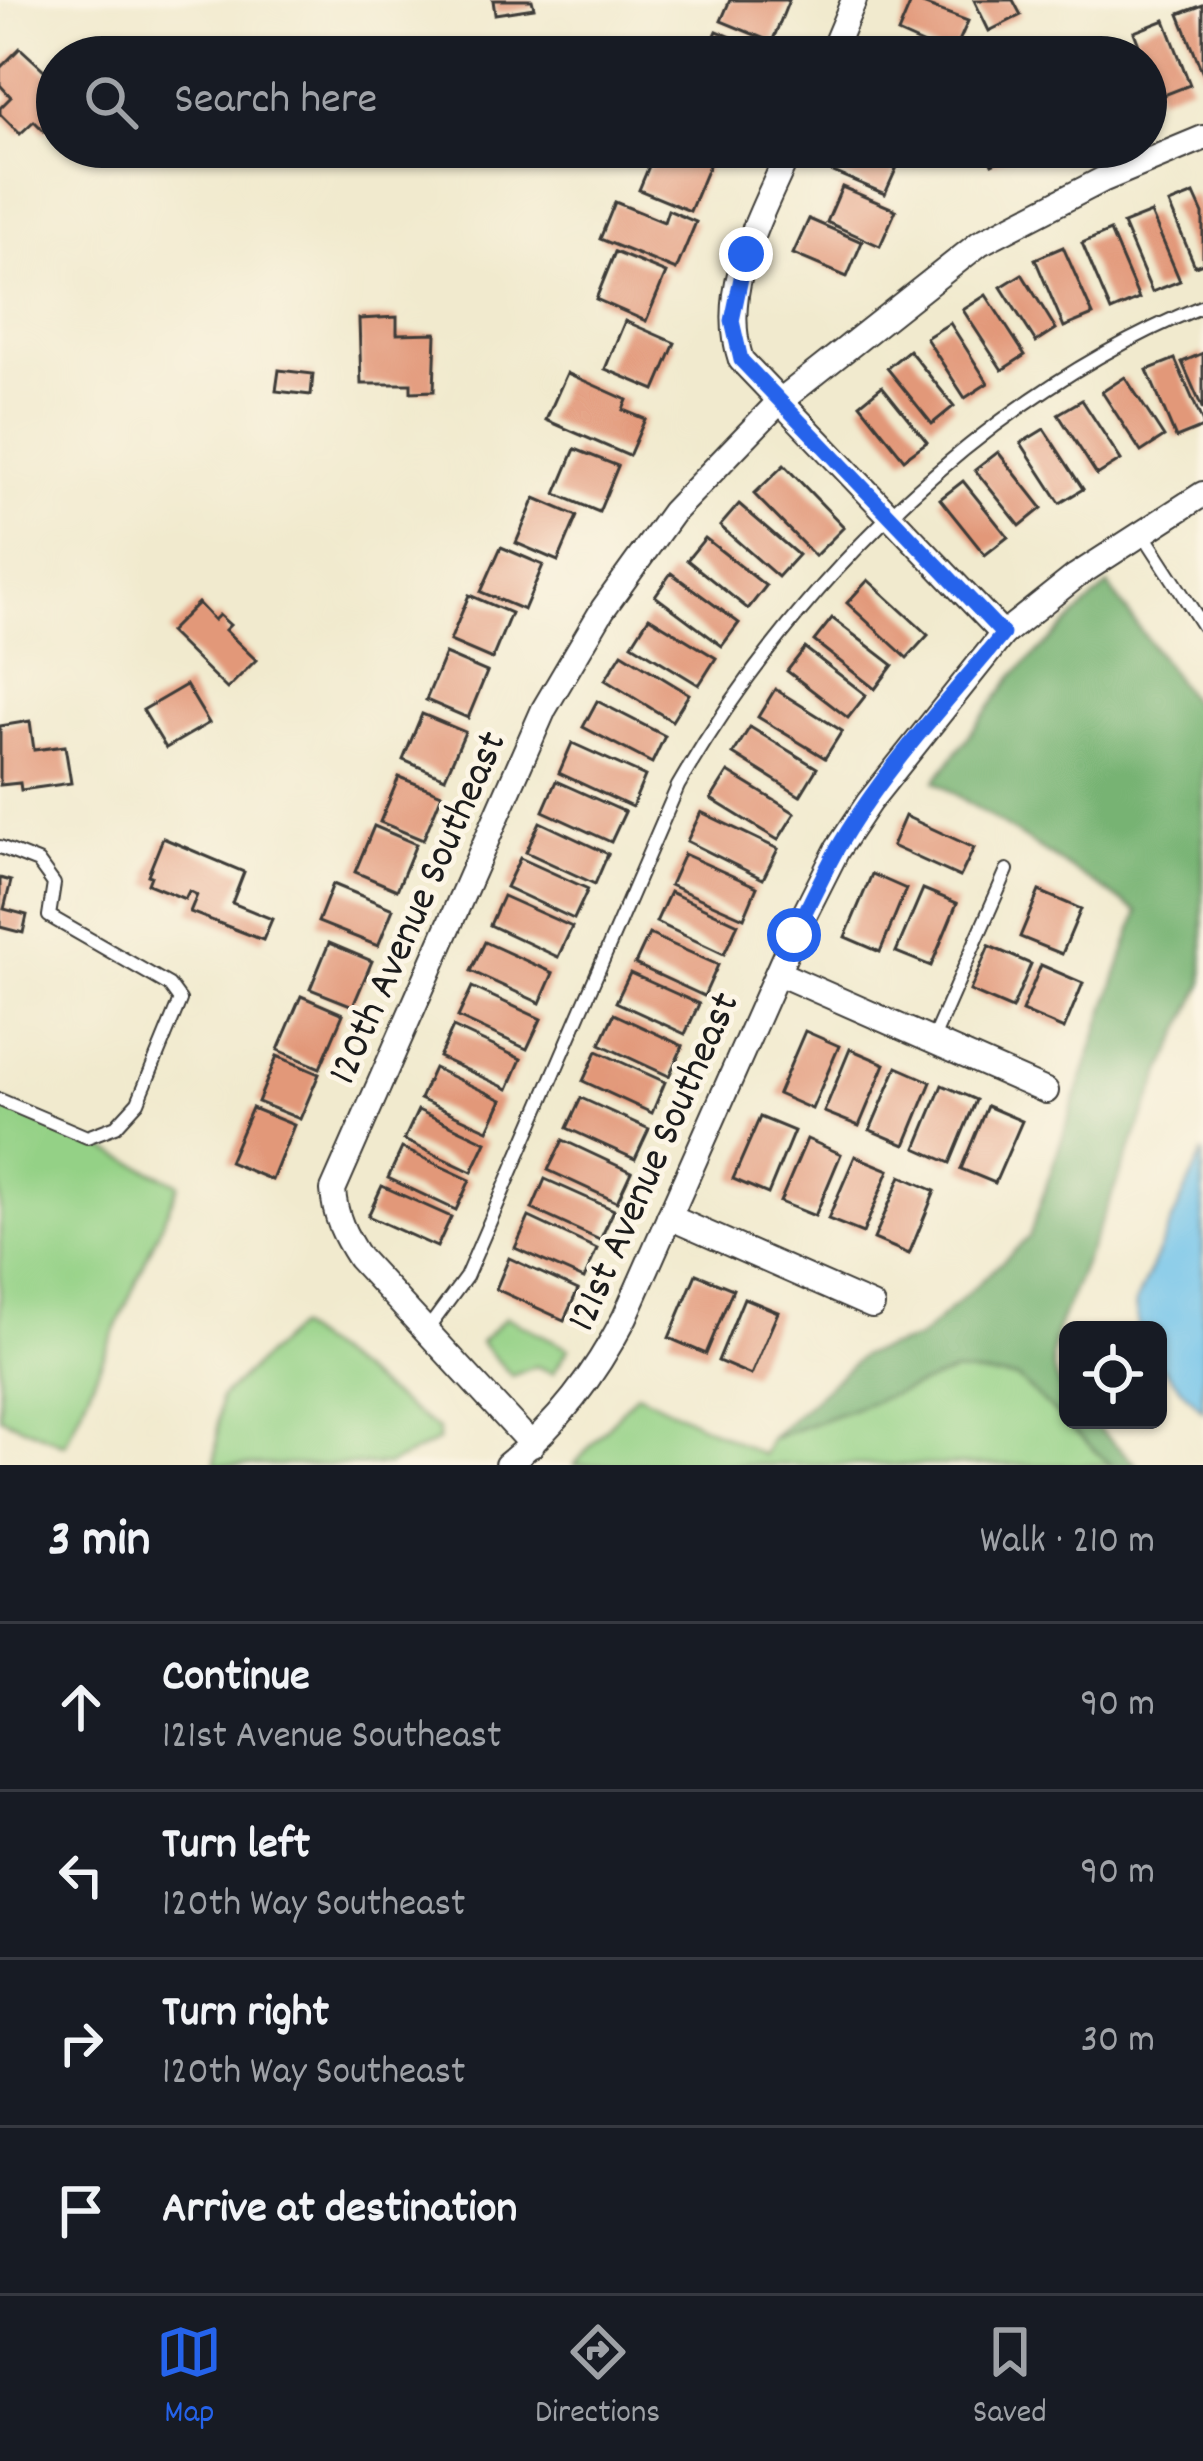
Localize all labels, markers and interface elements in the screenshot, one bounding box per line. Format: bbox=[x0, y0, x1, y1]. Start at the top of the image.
search box bbox=[36, 36, 1167, 168]
icon: search bbox=[78, 69, 144, 135]
text: Search here bbox=[174, 70, 377, 134]
route end bbox=[719, 227, 773, 281]
street label: 120th Avenue Southeast bbox=[316, 723, 525, 1095]
route start bbox=[767, 908, 821, 962]
street label: 121st Avenue Southeast bbox=[555, 984, 758, 1342]
map controls bbox=[1059, 1321, 1167, 1429]
button: locate bbox=[1059, 1321, 1167, 1429]
text: 3 min bbox=[48, 1507, 150, 1579]
text: Walk · 210 m bbox=[980, 1516, 1155, 1571]
text: Continue bbox=[162, 1647, 310, 1711]
icon: ahead bbox=[48, 1674, 114, 1740]
text: 90 m bbox=[1080, 1679, 1155, 1734]
text: 121st Avenue Southeast bbox=[162, 1711, 501, 1766]
text: Turn left bbox=[162, 1815, 310, 1879]
icon: left bbox=[48, 1842, 114, 1908]
text: 90 m bbox=[1080, 1847, 1155, 1902]
text: 120th Way Southeast bbox=[162, 1879, 465, 1934]
text: Turn right bbox=[162, 1983, 329, 2047]
icon: right bbox=[48, 2010, 114, 2076]
text: 30 m bbox=[1081, 2015, 1155, 2070]
text: 120th Way Southeast bbox=[162, 2047, 465, 2102]
icon: arrive bbox=[48, 2178, 114, 2244]
text: Arrive at destination bbox=[162, 2179, 517, 2243]
tab: Map bbox=[156, 2319, 222, 2438]
tab: Directions bbox=[535, 2319, 660, 2438]
tab: Saved bbox=[973, 2319, 1047, 2438]

